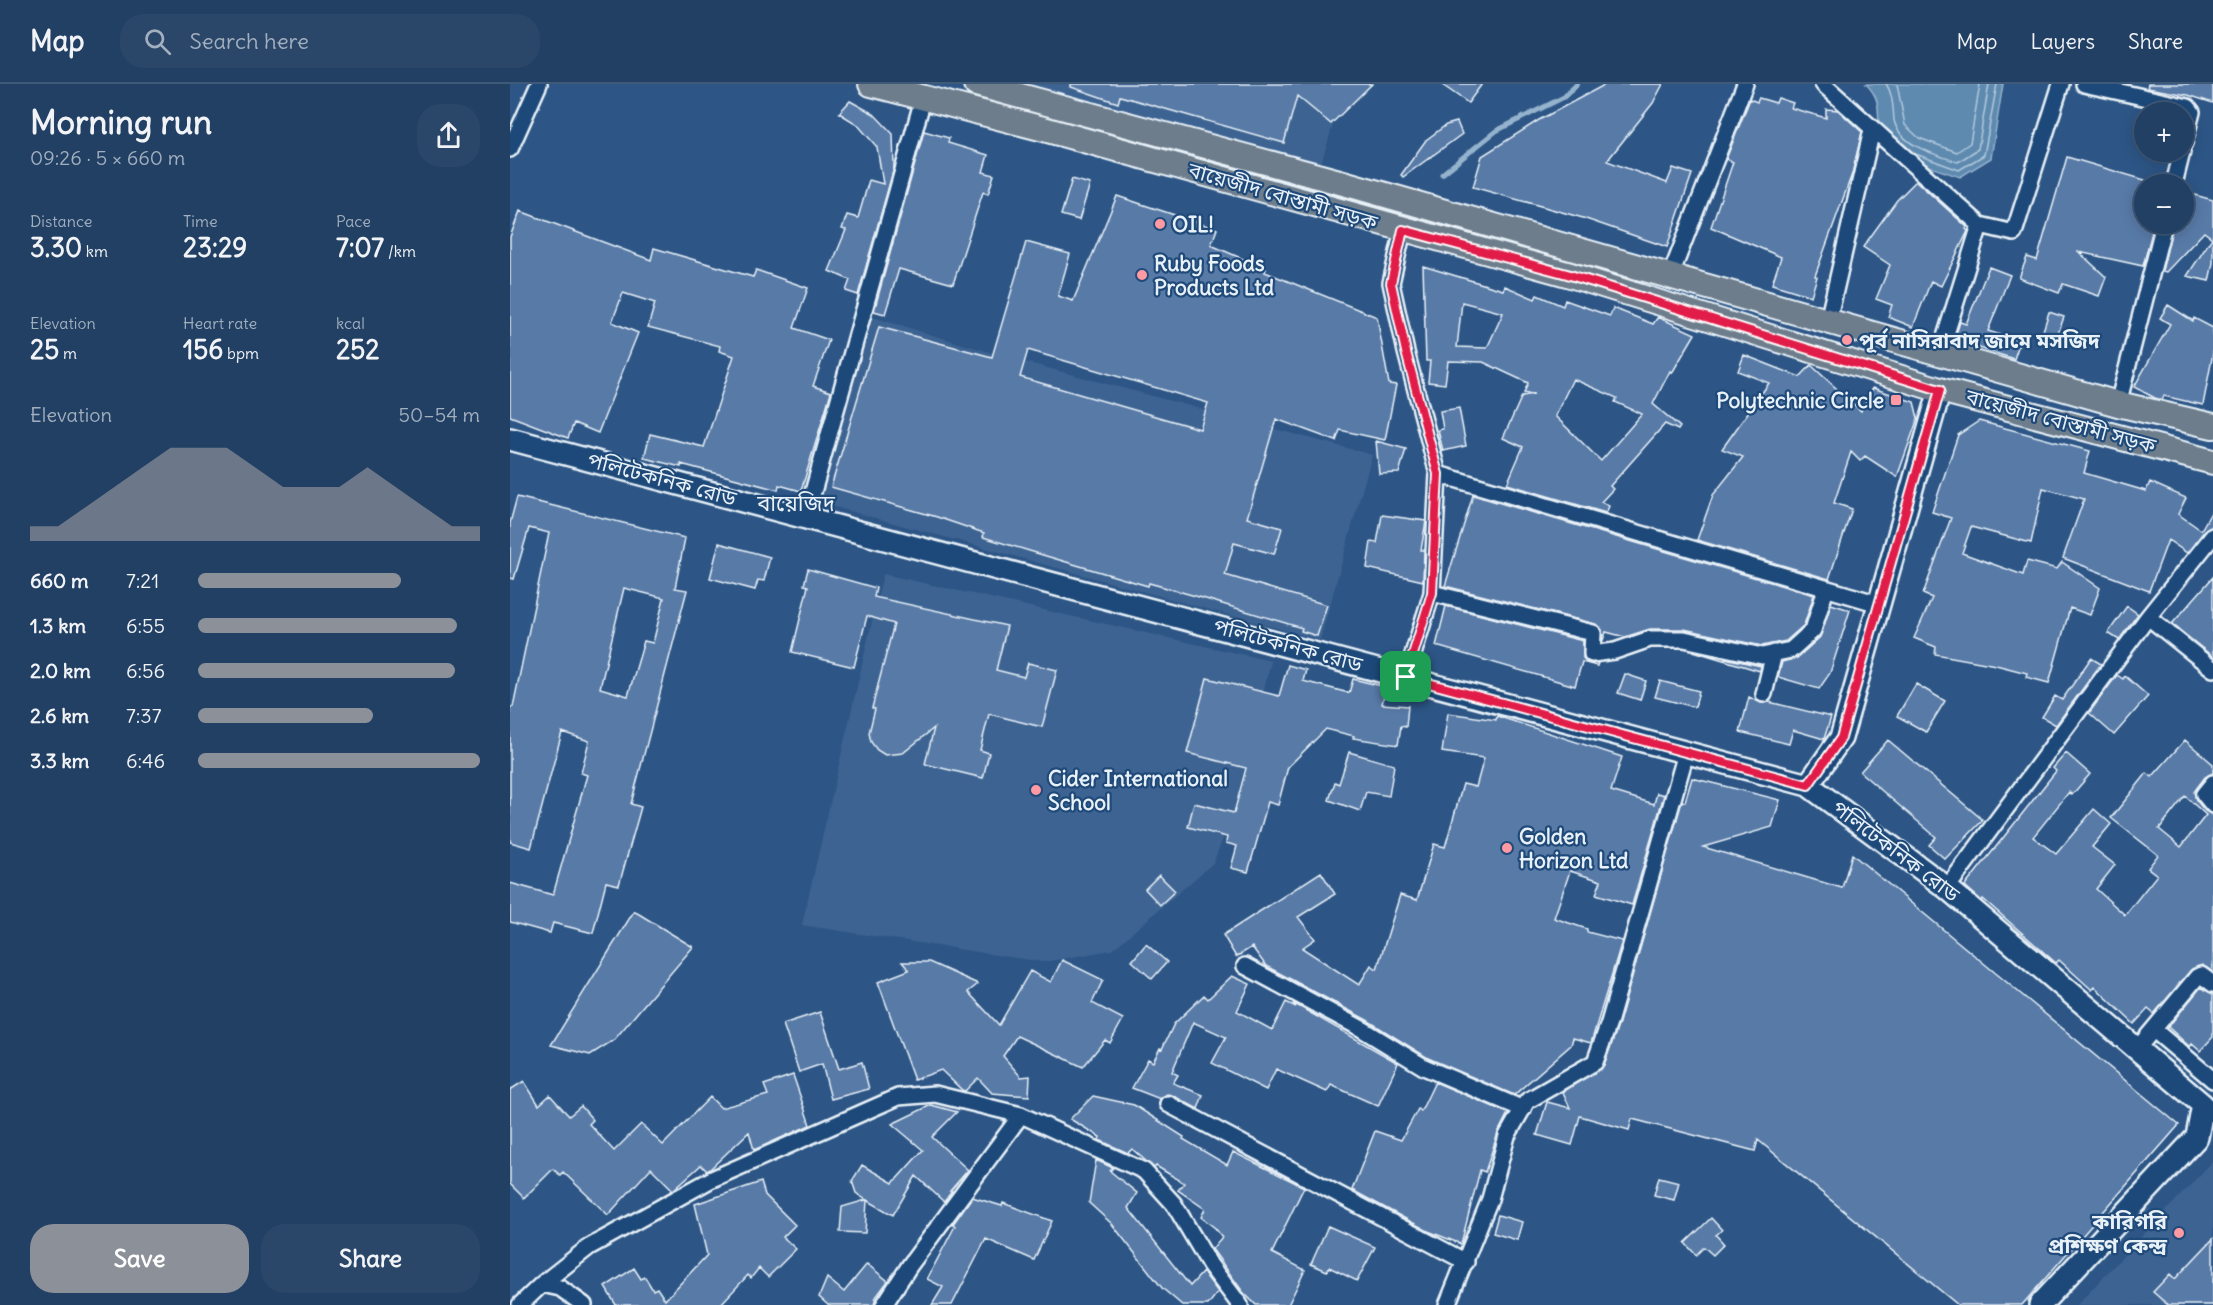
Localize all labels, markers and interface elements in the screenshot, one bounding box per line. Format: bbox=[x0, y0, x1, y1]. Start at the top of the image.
search box bbox=[120, 14, 540, 68]
text: Map bbox=[30, 23, 84, 59]
icon: search bbox=[141, 25, 174, 58]
text: Search here bbox=[189, 27, 309, 55]
text: Map bbox=[1957, 28, 1997, 55]
text: Layers bbox=[2030, 28, 2095, 55]
text: Share bbox=[2128, 28, 2183, 55]
text: Morning run bbox=[30, 101, 212, 143]
map controls bbox=[2134, 102, 2194, 234]
button: + bbox=[2134, 102, 2194, 162]
button: share bbox=[417, 104, 480, 167]
text: 09:26 · 5 × 660 m bbox=[30, 145, 185, 170]
street label: বায়েজীদ বোস্তামী সড়ক bbox=[1184, 156, 1382, 236]
button: − bbox=[2134, 174, 2194, 234]
text: Distance bbox=[30, 211, 92, 231]
text: Time bbox=[183, 211, 218, 231]
text: Pace bbox=[336, 211, 371, 231]
place label: OIL! bbox=[1172, 211, 1214, 238]
marker: OIL! bbox=[1153, 217, 1167, 231]
text: 3.30 bbox=[30, 231, 82, 264]
text: 23:29 bbox=[183, 231, 247, 264]
text: 7:07 bbox=[336, 231, 384, 264]
text: km bbox=[82, 241, 108, 261]
text: /km bbox=[384, 241, 416, 261]
place label: Ruby Foods Products Ltd bbox=[1154, 250, 1275, 301]
marker: Ruby Foods Products Ltd bbox=[1135, 268, 1149, 282]
text: Elevation bbox=[30, 313, 96, 333]
text: Heart rate bbox=[183, 313, 257, 333]
text: kcal bbox=[336, 313, 365, 333]
place label: পূর্ব নাসিরাবাদ জামে মসজিদ bbox=[1859, 327, 2101, 354]
text: 25 bbox=[30, 333, 59, 366]
text: 156 bbox=[183, 333, 223, 366]
text: 252 bbox=[336, 333, 379, 366]
marker: পূর্ব নাসিরাবাদ জামে মসজিদ bbox=[1840, 333, 1854, 347]
text: m bbox=[59, 343, 77, 363]
text: bpm bbox=[223, 343, 259, 363]
street label: বায়েজীদ বোস্তামী সড়ক bbox=[1962, 382, 2160, 460]
place label: Polytechnic Circle bbox=[1716, 387, 1884, 414]
marker: Polytechnic Circle bbox=[1889, 393, 1903, 407]
text: Elevation bbox=[30, 402, 112, 427]
text: 50–54 m bbox=[399, 402, 480, 427]
street label: পলিটেকনিক রোড bbox=[585, 446, 740, 512]
district label: বায়েজিদ bbox=[756, 489, 836, 517]
text: 660 m bbox=[30, 568, 89, 593]
text: 7:21 bbox=[126, 568, 159, 593]
street label: পলিটেকনিক রোড bbox=[1211, 612, 1366, 678]
text: 1.3 km bbox=[30, 613, 86, 638]
text: 6:55 bbox=[126, 613, 165, 638]
pin bbox=[1380, 651, 1431, 702]
text: 2.0 km bbox=[30, 658, 91, 683]
text: 6:56 bbox=[126, 658, 165, 683]
icon: arrive bbox=[1389, 660, 1422, 693]
text: 2.6 km bbox=[30, 703, 89, 728]
text: 7:37 bbox=[126, 703, 161, 728]
text: 3.3 km bbox=[30, 748, 89, 773]
text: 6:46 bbox=[126, 748, 165, 773]
place label: Cider International School bbox=[1048, 765, 1228, 816]
marker: Cider International School bbox=[1029, 783, 1043, 797]
street label: পলিটেকনিক রোড bbox=[1827, 794, 1966, 908]
place label: Golden Horizon Ltd bbox=[1519, 823, 1629, 874]
marker: Golden Horizon Ltd bbox=[1500, 841, 1514, 855]
place label: কারিগরি প্রশিক্ষণ কেন্দ্র bbox=[2048, 1208, 2168, 1259]
button: Save bbox=[30, 1224, 249, 1293]
button: Share bbox=[261, 1224, 480, 1293]
marker: কারিগরি প্রশিক্ষণ কেন্দ্র bbox=[2172, 1226, 2186, 1240]

